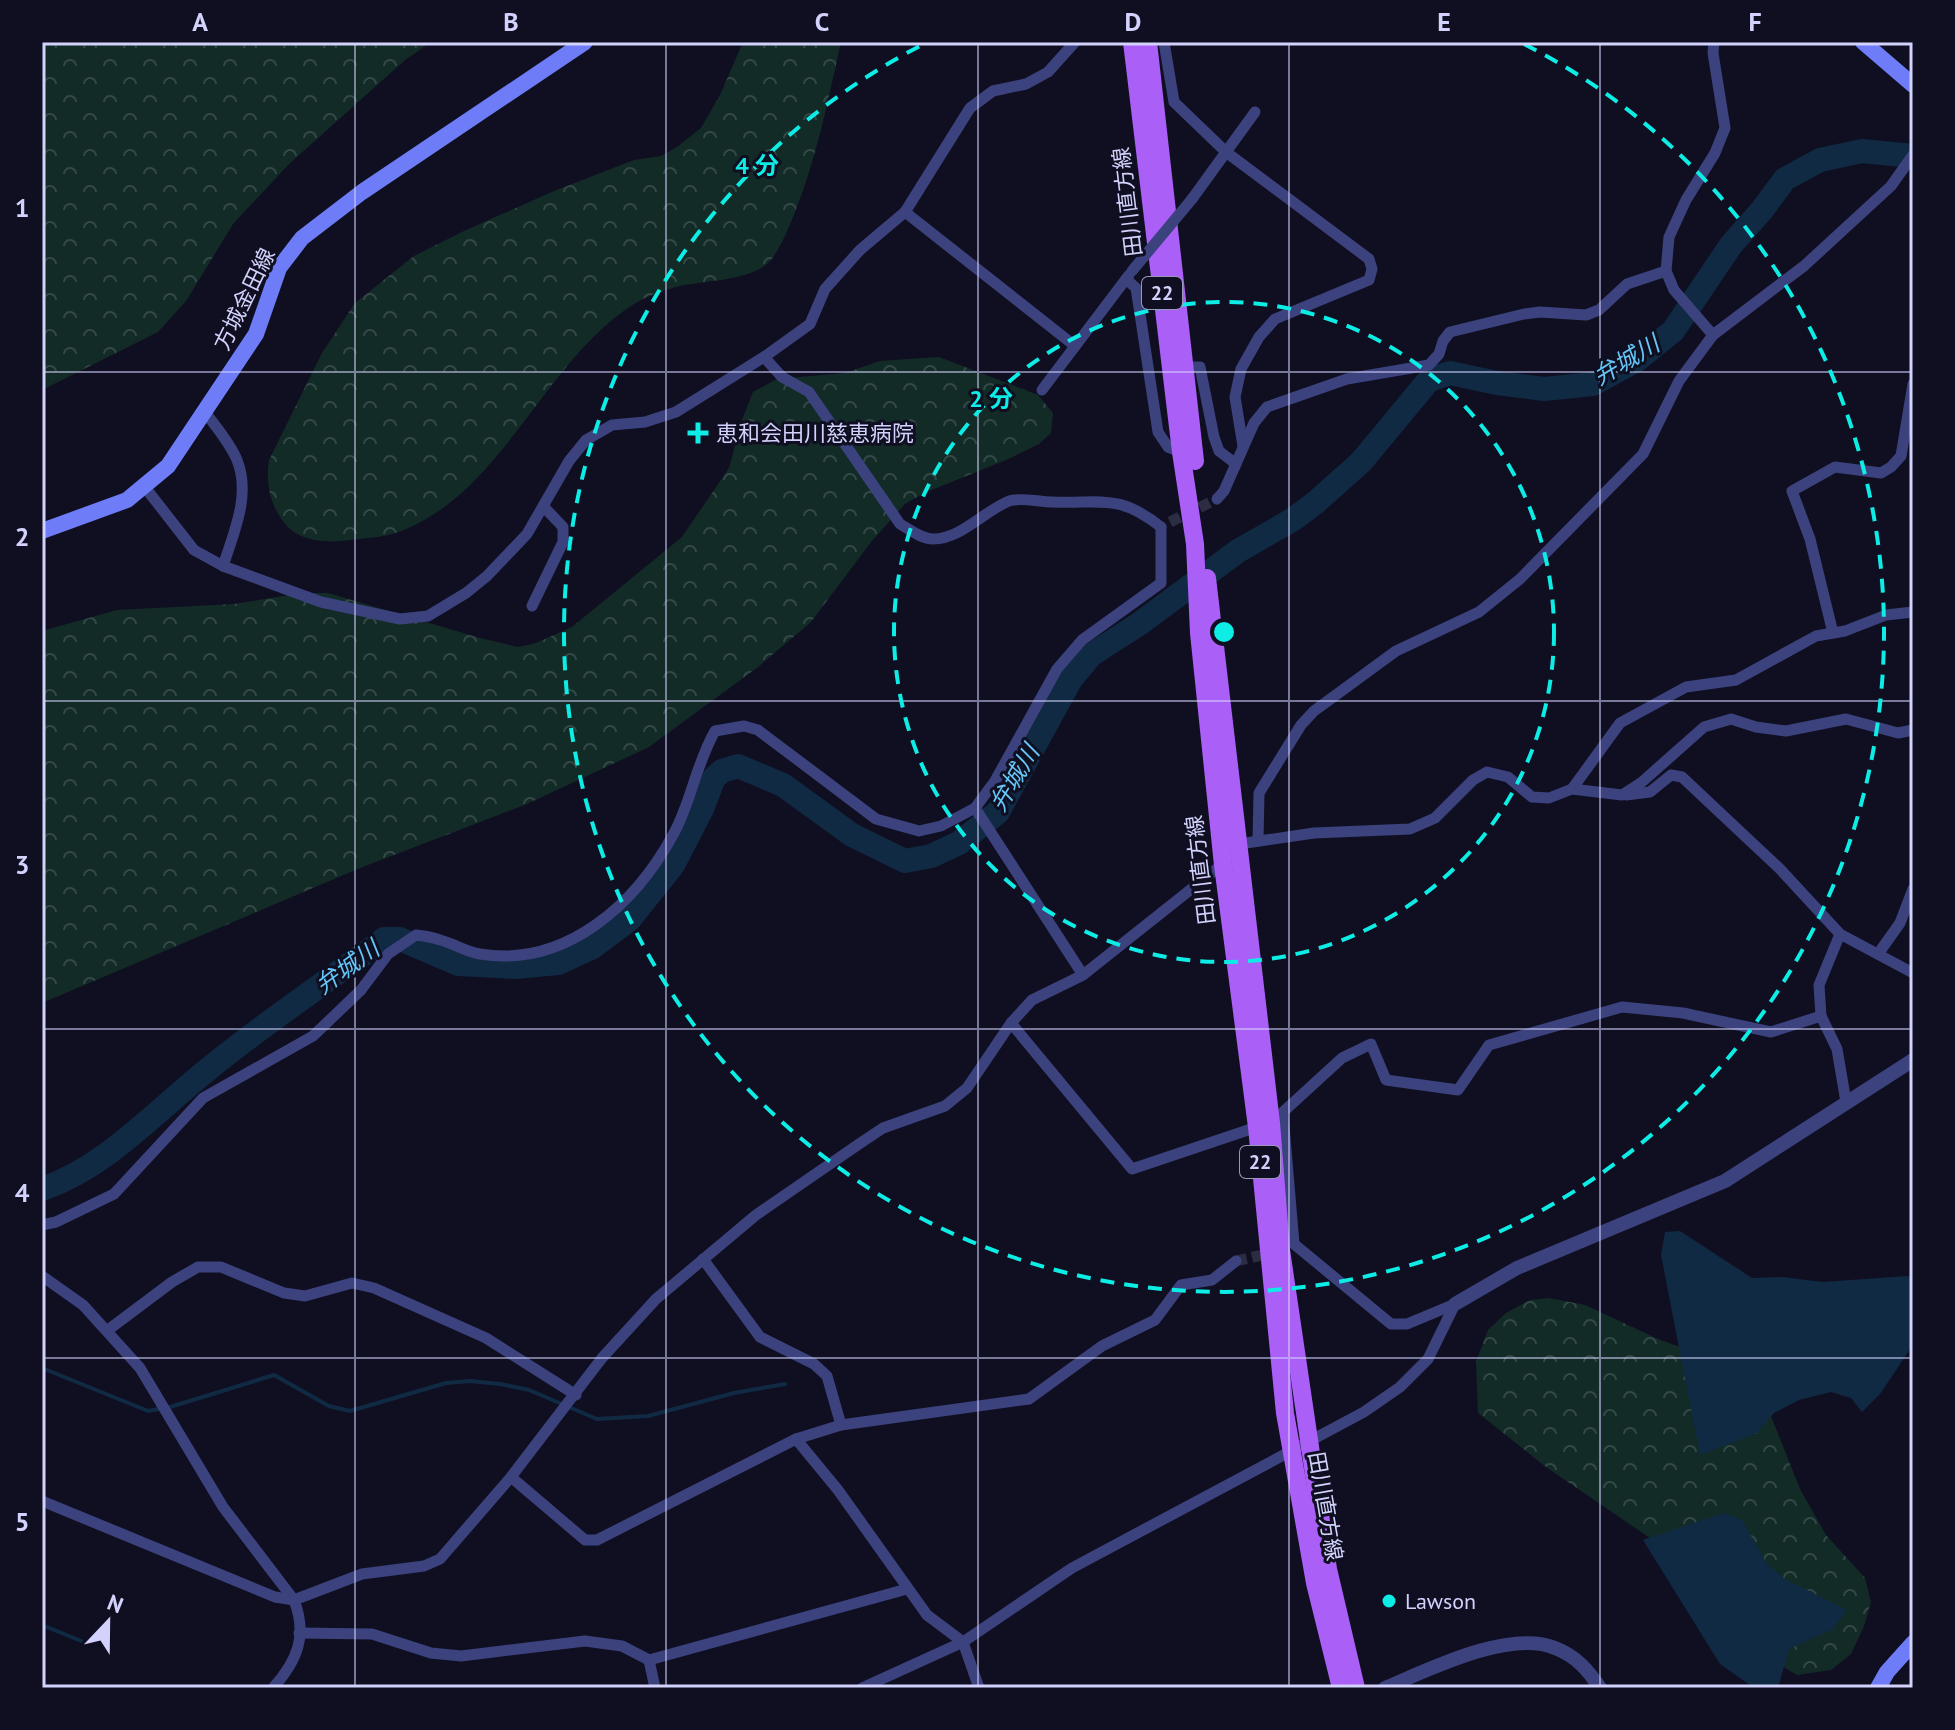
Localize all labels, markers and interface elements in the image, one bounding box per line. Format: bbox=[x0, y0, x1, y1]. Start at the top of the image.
text: A bbox=[192, 5, 208, 38]
text: B bbox=[503, 5, 519, 38]
text: C bbox=[815, 5, 829, 38]
text: D bbox=[1125, 5, 1141, 38]
text: E bbox=[1437, 5, 1451, 38]
text: F bbox=[1748, 5, 1762, 38]
street label: 田川直方線 bbox=[1106, 146, 1148, 258]
text: 4 分 bbox=[735, 150, 779, 181]
text: 1 bbox=[15, 191, 29, 224]
street label: 方城金田線 bbox=[207, 243, 281, 355]
road number: 22 bbox=[1142, 277, 1182, 309]
water label: 弁城川 bbox=[1587, 327, 1667, 392]
text: 2 分 bbox=[969, 383, 1013, 414]
place label: 恵和会田川慈恵病院 bbox=[716, 419, 914, 447]
marker: 恵和会田川慈恵病院 bbox=[687, 422, 709, 444]
text: 2 bbox=[15, 520, 29, 553]
centre of rings bbox=[1210, 618, 1238, 646]
water label: 弁城川 bbox=[982, 737, 1047, 817]
street label: 田川直方線 bbox=[1179, 814, 1221, 926]
text: 3 bbox=[15, 848, 29, 881]
water label: 弁城川 bbox=[309, 932, 388, 1001]
road number: 22 bbox=[1240, 1146, 1280, 1178]
text: 4 bbox=[15, 1176, 30, 1209]
street label: 田川直方線 bbox=[1303, 1449, 1349, 1563]
text: 5 bbox=[15, 1505, 29, 1538]
north arrow bbox=[68, 1582, 148, 1662]
place label: Lawson bbox=[1405, 1587, 1476, 1615]
text: N bbox=[104, 1588, 127, 1619]
marker: Lawson bbox=[1380, 1592, 1398, 1610]

